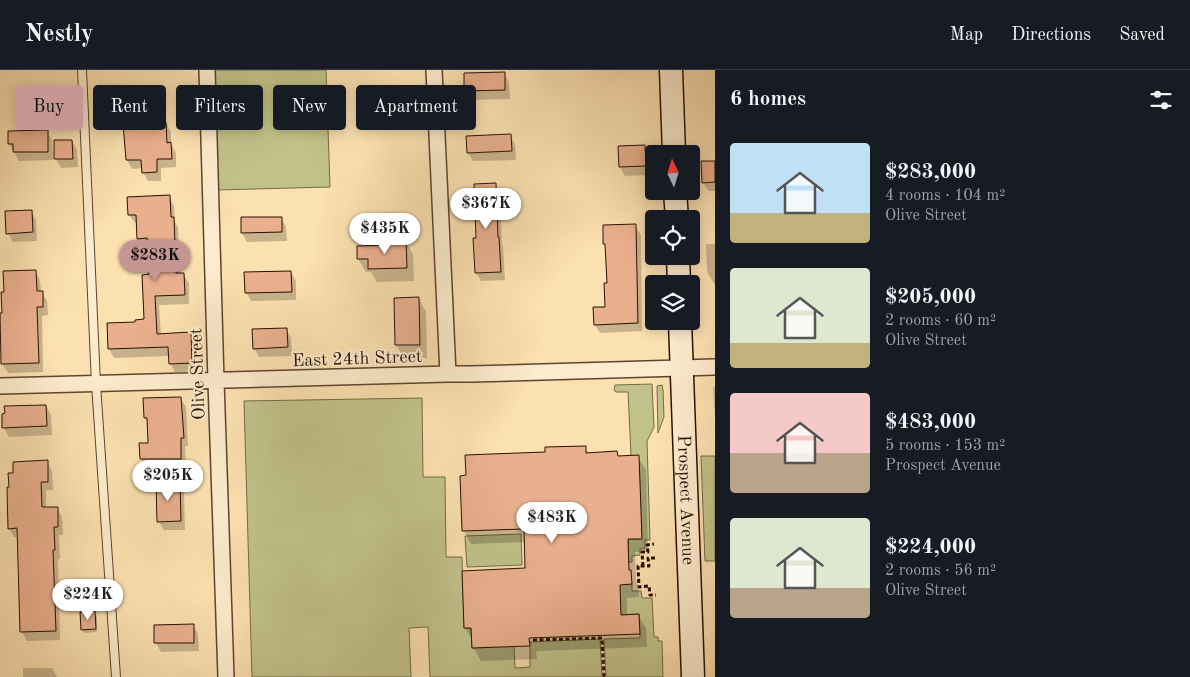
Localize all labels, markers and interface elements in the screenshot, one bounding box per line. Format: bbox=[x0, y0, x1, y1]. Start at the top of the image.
text: Nestly bbox=[25, 23, 94, 47]
text: Map bbox=[950, 26, 983, 44]
text: Directions bbox=[1011, 26, 1091, 44]
text: Saved bbox=[1119, 26, 1165, 44]
chip: Buy bbox=[15, 85, 83, 130]
chip: Rent bbox=[93, 85, 166, 130]
chip: Filters bbox=[176, 85, 263, 130]
chip: New bbox=[273, 85, 346, 130]
chip: Apartment bbox=[356, 85, 476, 130]
icon: filters bbox=[1147, 86, 1175, 114]
text: 6 homes bbox=[730, 89, 806, 110]
north arrow bbox=[645, 145, 700, 200]
map controls bbox=[645, 145, 700, 330]
text: $283,000 bbox=[885, 162, 976, 183]
icon: home bbox=[770, 163, 830, 223]
pin: $367K bbox=[451, 188, 521, 230]
text: 4 rooms · 104 m² bbox=[885, 188, 1005, 204]
text: $367K bbox=[461, 196, 511, 212]
text: Olive Street bbox=[885, 208, 967, 224]
button: locate bbox=[645, 210, 700, 265]
pin: $435K bbox=[350, 212, 420, 255]
text: $435K bbox=[360, 221, 410, 237]
pin: $283K bbox=[120, 240, 190, 282]
text: $283K bbox=[130, 248, 180, 264]
button: layers bbox=[645, 275, 700, 330]
text: $205,000 bbox=[885, 287, 976, 308]
icon: home bbox=[770, 288, 830, 348]
text: 2 rooms · 60 m² bbox=[885, 313, 996, 329]
street label: Olive Street bbox=[187, 328, 209, 420]
text: Olive Street bbox=[885, 333, 967, 349]
street label: East 24th Street bbox=[292, 348, 422, 370]
text: $483,000 bbox=[885, 412, 976, 433]
icon: home bbox=[770, 413, 830, 473]
street label: Prospect Avenue bbox=[674, 434, 697, 565]
text: 5 rooms · 153 m² bbox=[885, 438, 1005, 454]
text: Prospect Avenue bbox=[885, 458, 1001, 474]
pin: $205K bbox=[133, 460, 203, 502]
text: $205K bbox=[143, 468, 193, 484]
pin: $483K bbox=[517, 502, 587, 544]
text: $483K bbox=[527, 510, 577, 526]
text: $224,000 bbox=[885, 537, 976, 558]
icon: home bbox=[770, 538, 830, 598]
text: 2 rooms · 56 m² bbox=[885, 563, 996, 579]
pin: $224K bbox=[53, 578, 123, 621]
text: Olive Street bbox=[885, 583, 967, 599]
text: $224K bbox=[63, 587, 113, 603]

